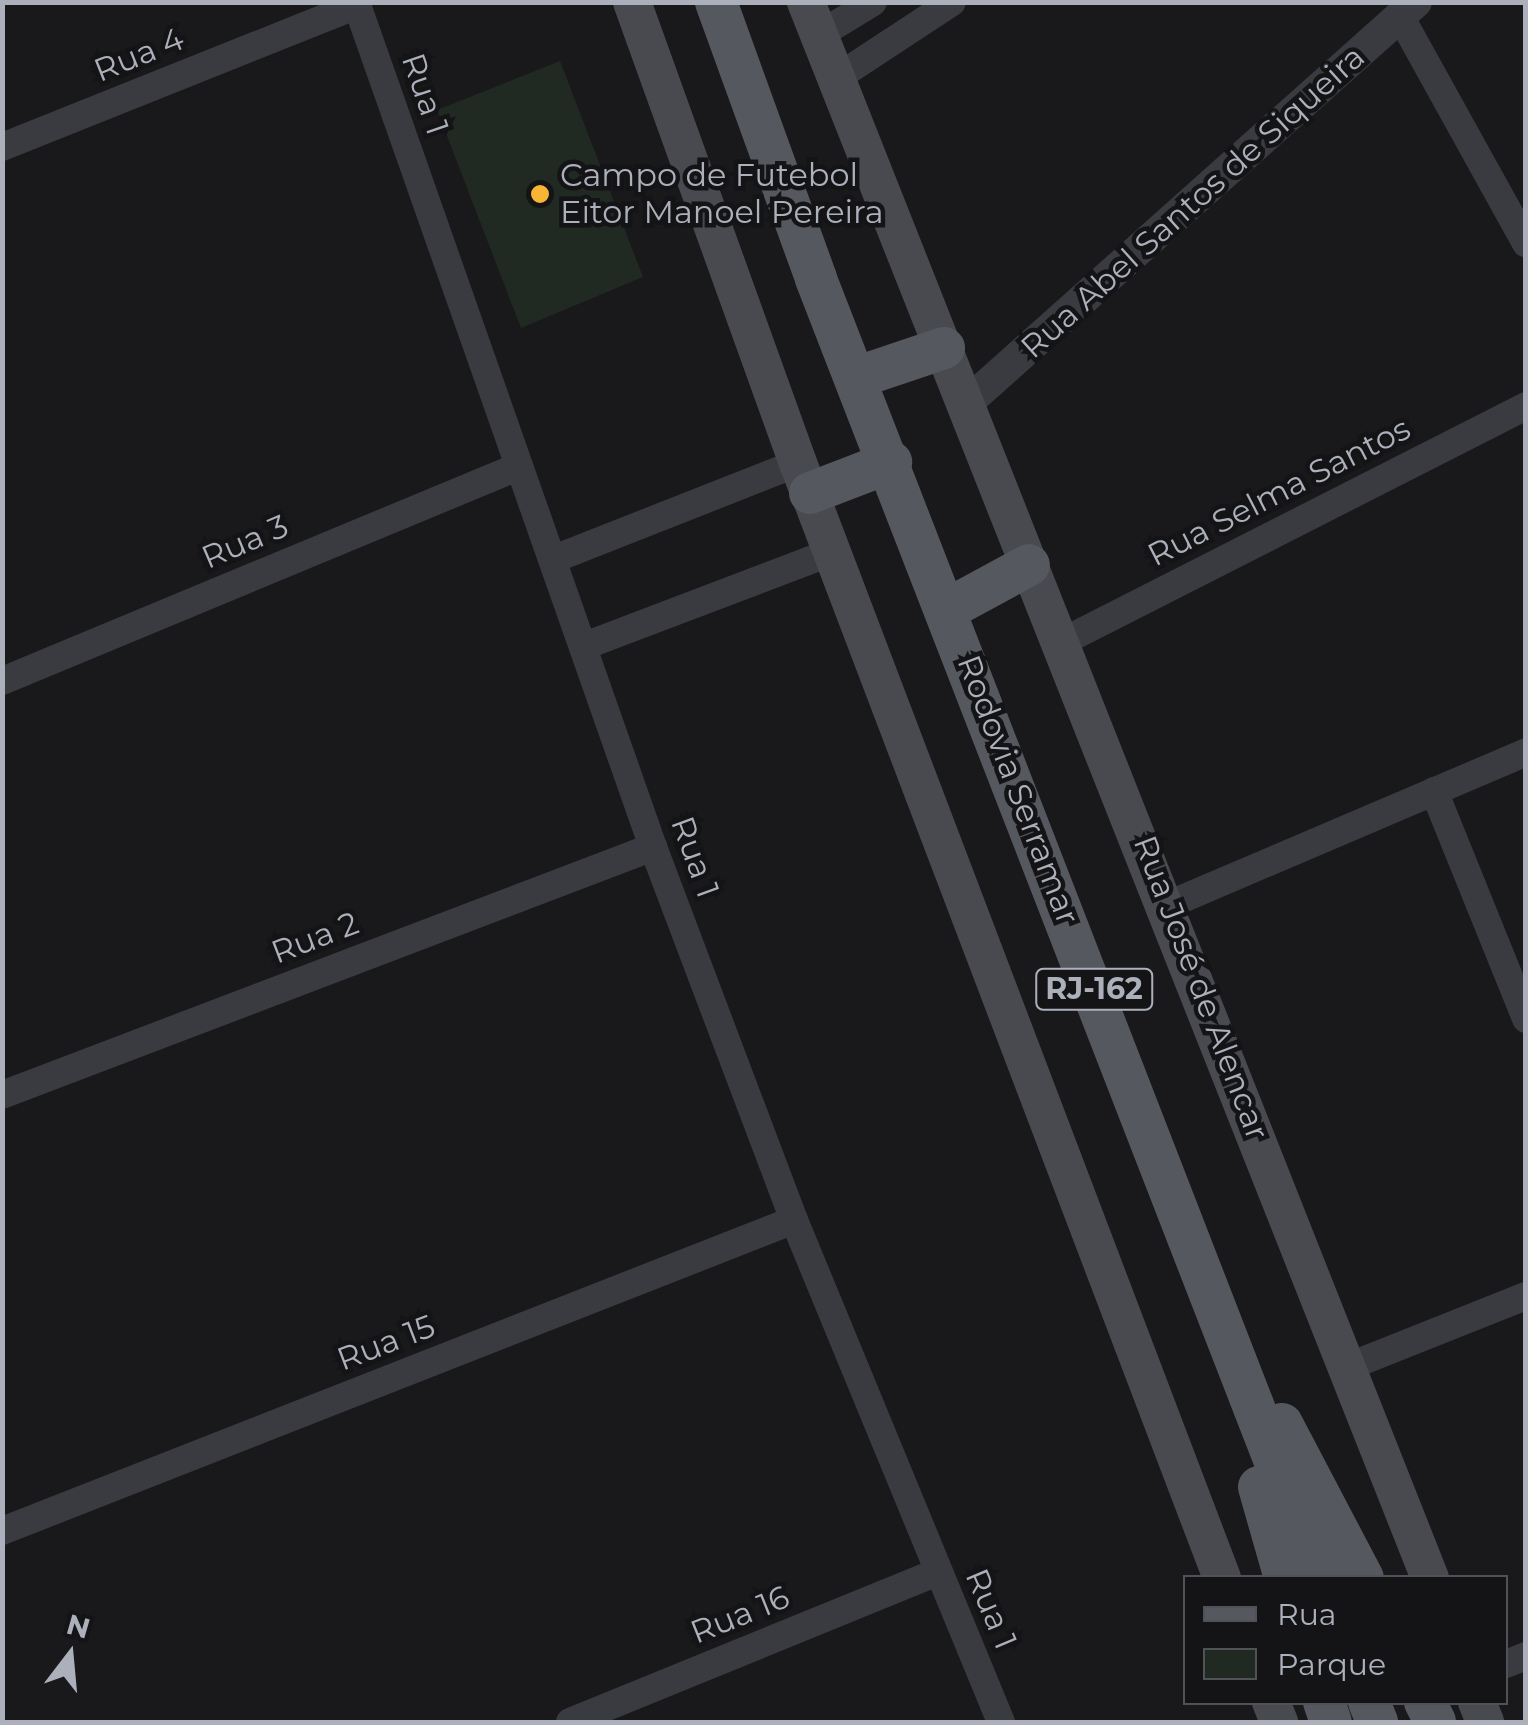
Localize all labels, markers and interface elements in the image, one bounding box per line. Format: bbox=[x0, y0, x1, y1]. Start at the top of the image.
street label: Rua 4 bbox=[89, 20, 189, 90]
street label: Rua Abel Santos de Siqueira bbox=[1013, 38, 1373, 366]
street label: Rua 1 bbox=[393, 48, 457, 140]
place label: Campo de Futebol Eitor Manoel Pereira bbox=[560, 157, 884, 232]
marker: Campo de Futebol Eitor Manoel Pereira bbox=[529, 183, 551, 205]
street label: Rua Selma Santos bbox=[1142, 409, 1416, 575]
street label: Rua 3 bbox=[196, 507, 294, 577]
street label: Rodovia Serramar bbox=[949, 650, 1087, 930]
street label: Rua 1 bbox=[663, 811, 727, 903]
street label: Rua José de Alencar bbox=[1125, 830, 1277, 1146]
street label: Rua 2 bbox=[266, 904, 364, 972]
road number: RJ-162 bbox=[1034, 964, 1154, 1014]
street label: Rua 15 bbox=[332, 1307, 440, 1379]
street label: Rua 1 bbox=[957, 1563, 1025, 1655]
legend bbox=[1183, 1575, 1508, 1705]
street label: Rua 16 bbox=[685, 1578, 795, 1652]
text: Rua bbox=[1277, 1596, 1337, 1633]
north arrow bbox=[20, 1605, 120, 1705]
text: N bbox=[63, 1607, 94, 1646]
text: Parque bbox=[1277, 1646, 1386, 1683]

